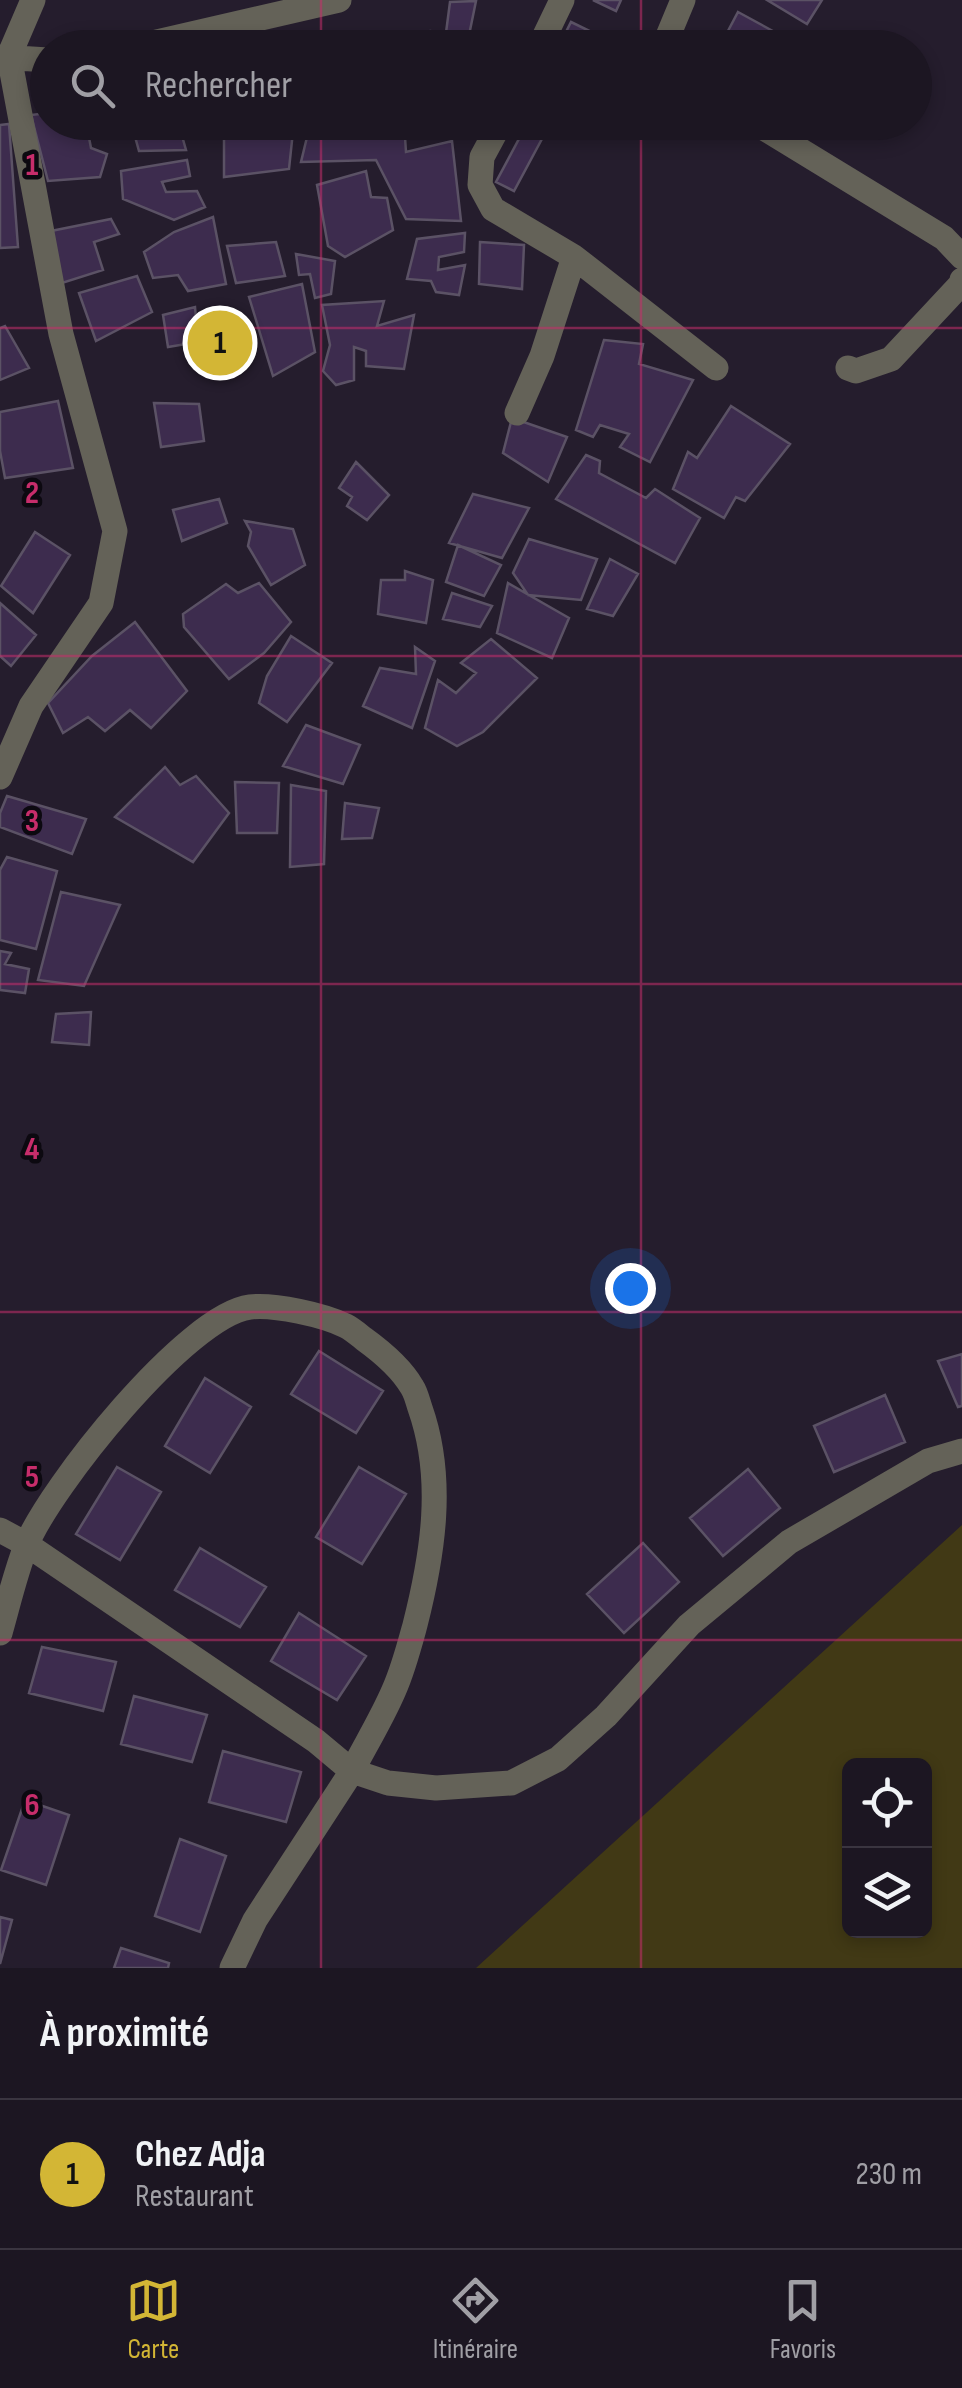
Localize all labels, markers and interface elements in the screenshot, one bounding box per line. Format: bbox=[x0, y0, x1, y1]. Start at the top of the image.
search box bbox=[30, 30, 932, 140]
icon: search bbox=[65, 58, 120, 113]
text: Rechercher bbox=[145, 63, 292, 108]
text: 1 bbox=[26, 146, 39, 185]
pin: 1 bbox=[188, 306, 252, 380]
text: 2 bbox=[25, 474, 39, 513]
text: 3 bbox=[25, 802, 39, 841]
text: 4 bbox=[25, 1130, 40, 1169]
your location bbox=[605, 1263, 656, 1314]
text: 5 bbox=[25, 1458, 39, 1497]
map controls bbox=[842, 1758, 932, 1938]
button: locate bbox=[842, 1758, 932, 1848]
text: 6 bbox=[24, 1786, 40, 1825]
button: layers bbox=[842, 1848, 932, 1938]
text: À proximité bbox=[40, 2008, 209, 2059]
text: Chez Adja bbox=[135, 2132, 266, 2177]
text: 1 bbox=[66, 2155, 79, 2194]
text: 230 m bbox=[855, 2155, 922, 2194]
text: Restaurant bbox=[135, 2177, 254, 2216]
tab: Carte bbox=[126, 2273, 181, 2366]
tab: Itinéraire bbox=[433, 2273, 518, 2366]
tab: Favoris bbox=[770, 2273, 836, 2366]

